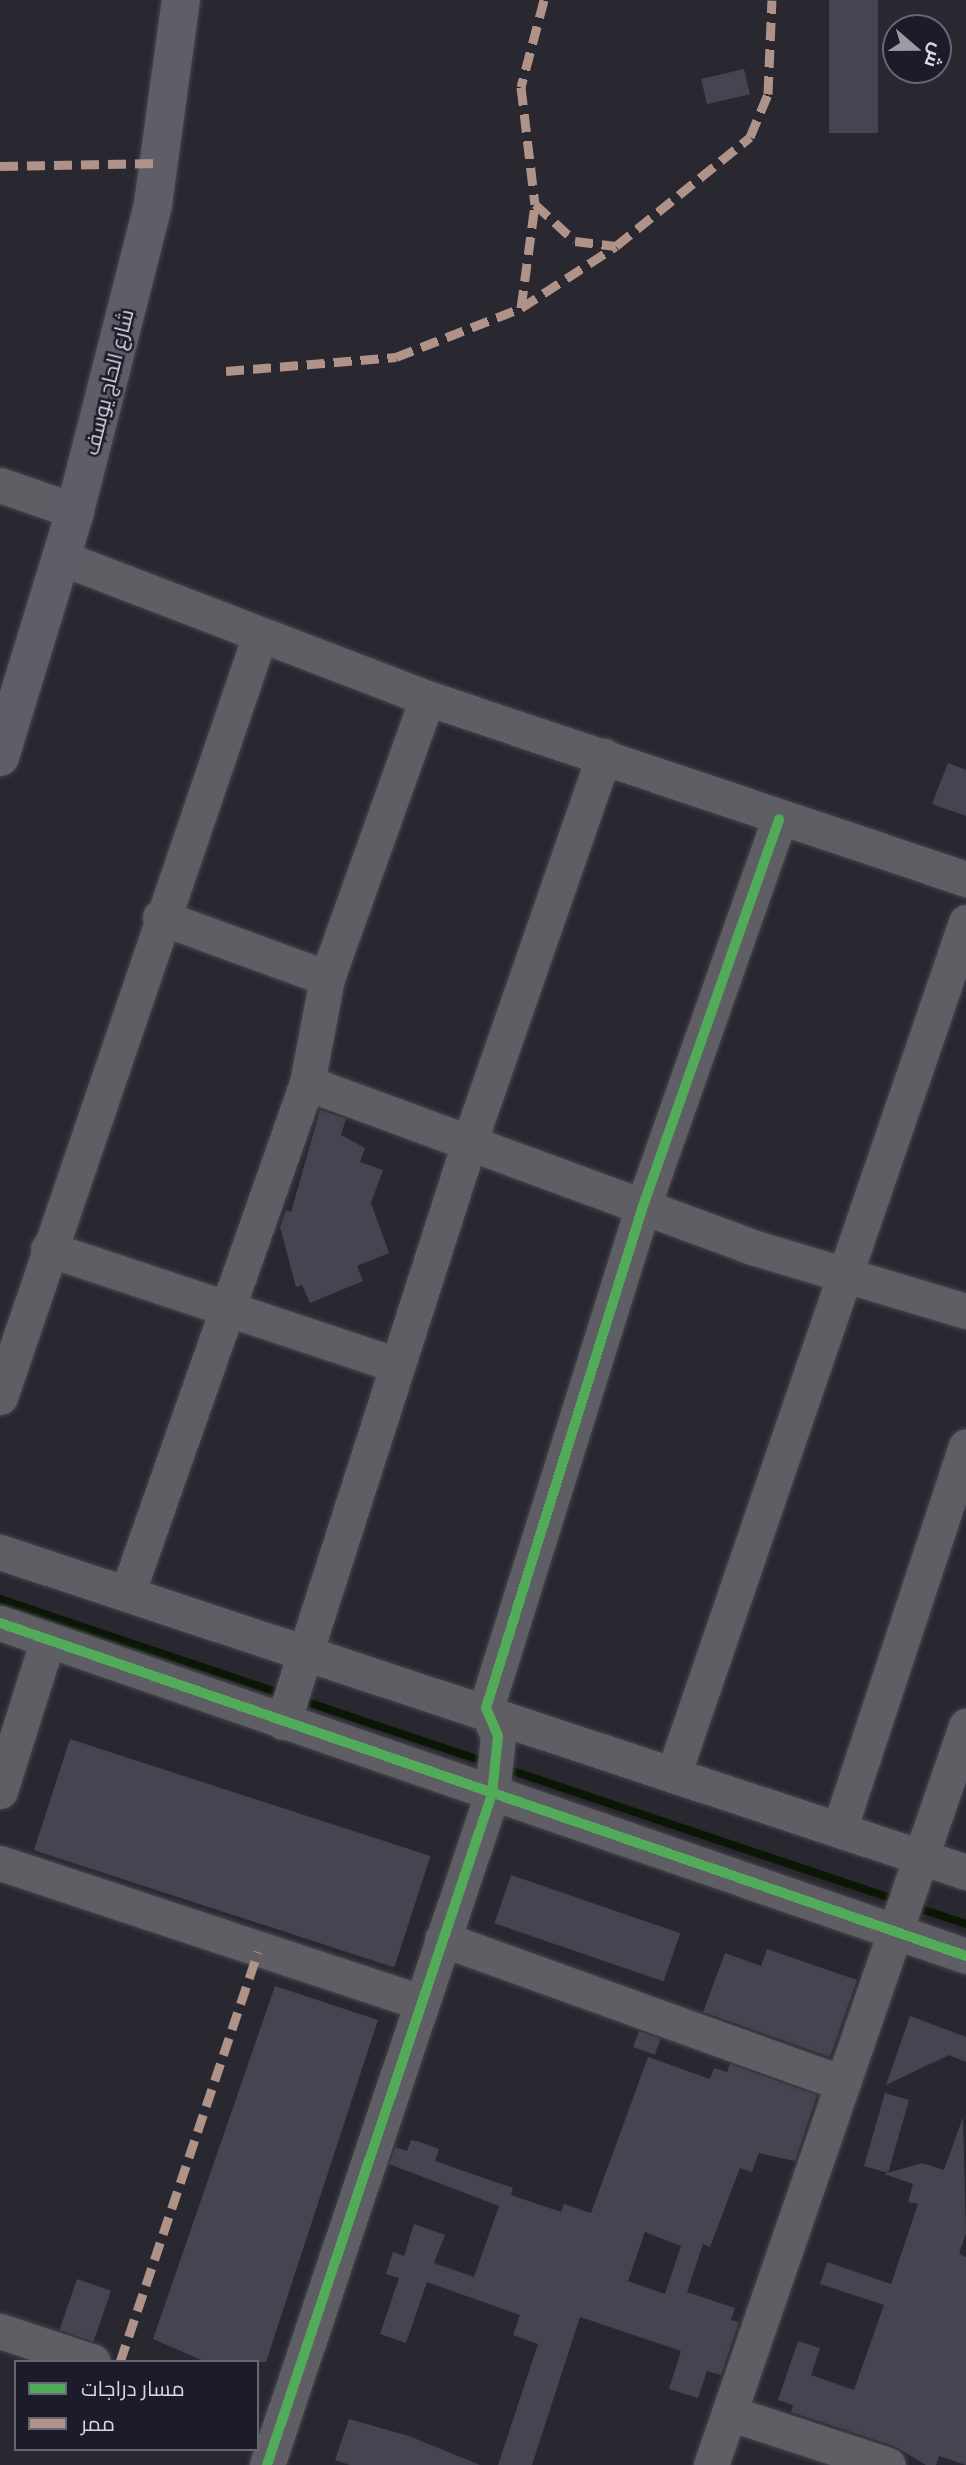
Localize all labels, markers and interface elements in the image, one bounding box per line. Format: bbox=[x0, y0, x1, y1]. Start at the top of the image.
north arrow bbox=[882, 14, 952, 84]
text: ش bbox=[918, 39, 953, 72]
street label: شارع الحاج يوسف bbox=[78, 306, 138, 458]
legend bbox=[14, 2360, 259, 2451]
text: مسار دراجات bbox=[81, 2372, 185, 2404]
text: ممر bbox=[81, 2407, 115, 2439]

